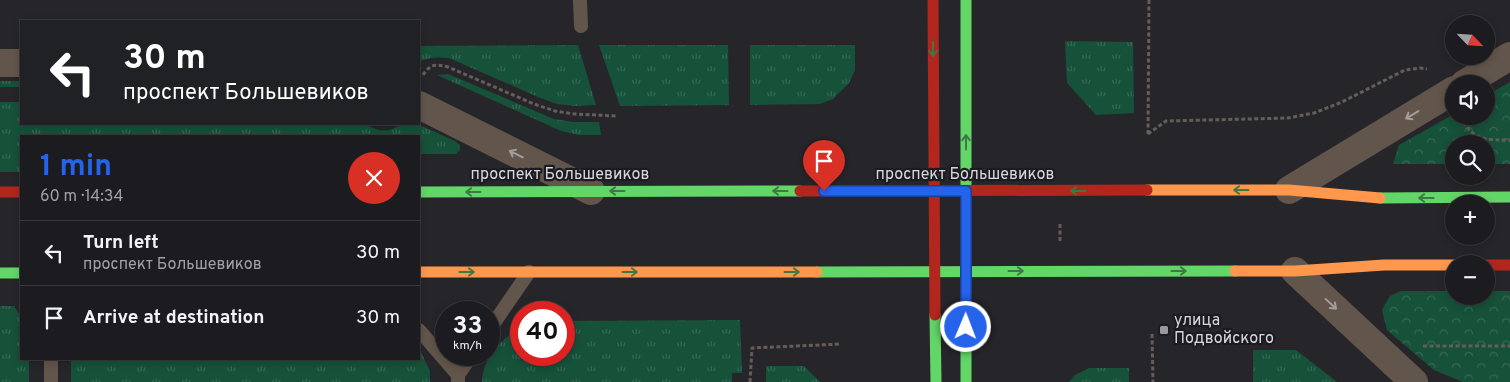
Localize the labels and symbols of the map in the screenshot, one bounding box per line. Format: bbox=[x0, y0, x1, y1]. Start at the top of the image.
north arrow bbox=[1445, 15, 1495, 65]
one-way arrow bbox=[928, 40, 938, 56]
one-way arrow bbox=[1406, 111, 1420, 121]
one-way arrow bbox=[961, 134, 971, 150]
pin bbox=[803, 140, 845, 191]
one-way arrow bbox=[509, 149, 524, 159]
street label: проспект Большевиков bbox=[471, 165, 649, 185]
street label: проспект Большевиков bbox=[876, 165, 1054, 185]
one-way arrow bbox=[1233, 185, 1249, 195]
one-way arrow bbox=[610, 186, 626, 196]
one-way arrow bbox=[772, 186, 788, 196]
one-way arrow bbox=[1070, 186, 1086, 196]
one-way arrow bbox=[465, 187, 481, 196]
one-way arrow bbox=[1419, 193, 1435, 203]
one-way arrow bbox=[1170, 266, 1186, 276]
one-way arrow bbox=[459, 267, 475, 277]
one-way arrow bbox=[622, 267, 638, 277]
one-way arrow bbox=[784, 267, 800, 277]
one-way arrow bbox=[1008, 267, 1024, 276]
one-way arrow bbox=[1324, 298, 1337, 310]
position arrow bbox=[939, 300, 991, 352]
speed limit sign: 40 bbox=[510, 301, 575, 366]
place label: улица Подвойского bbox=[1174, 311, 1274, 349]
marker: улица Подвойского bbox=[1158, 324, 1170, 336]

